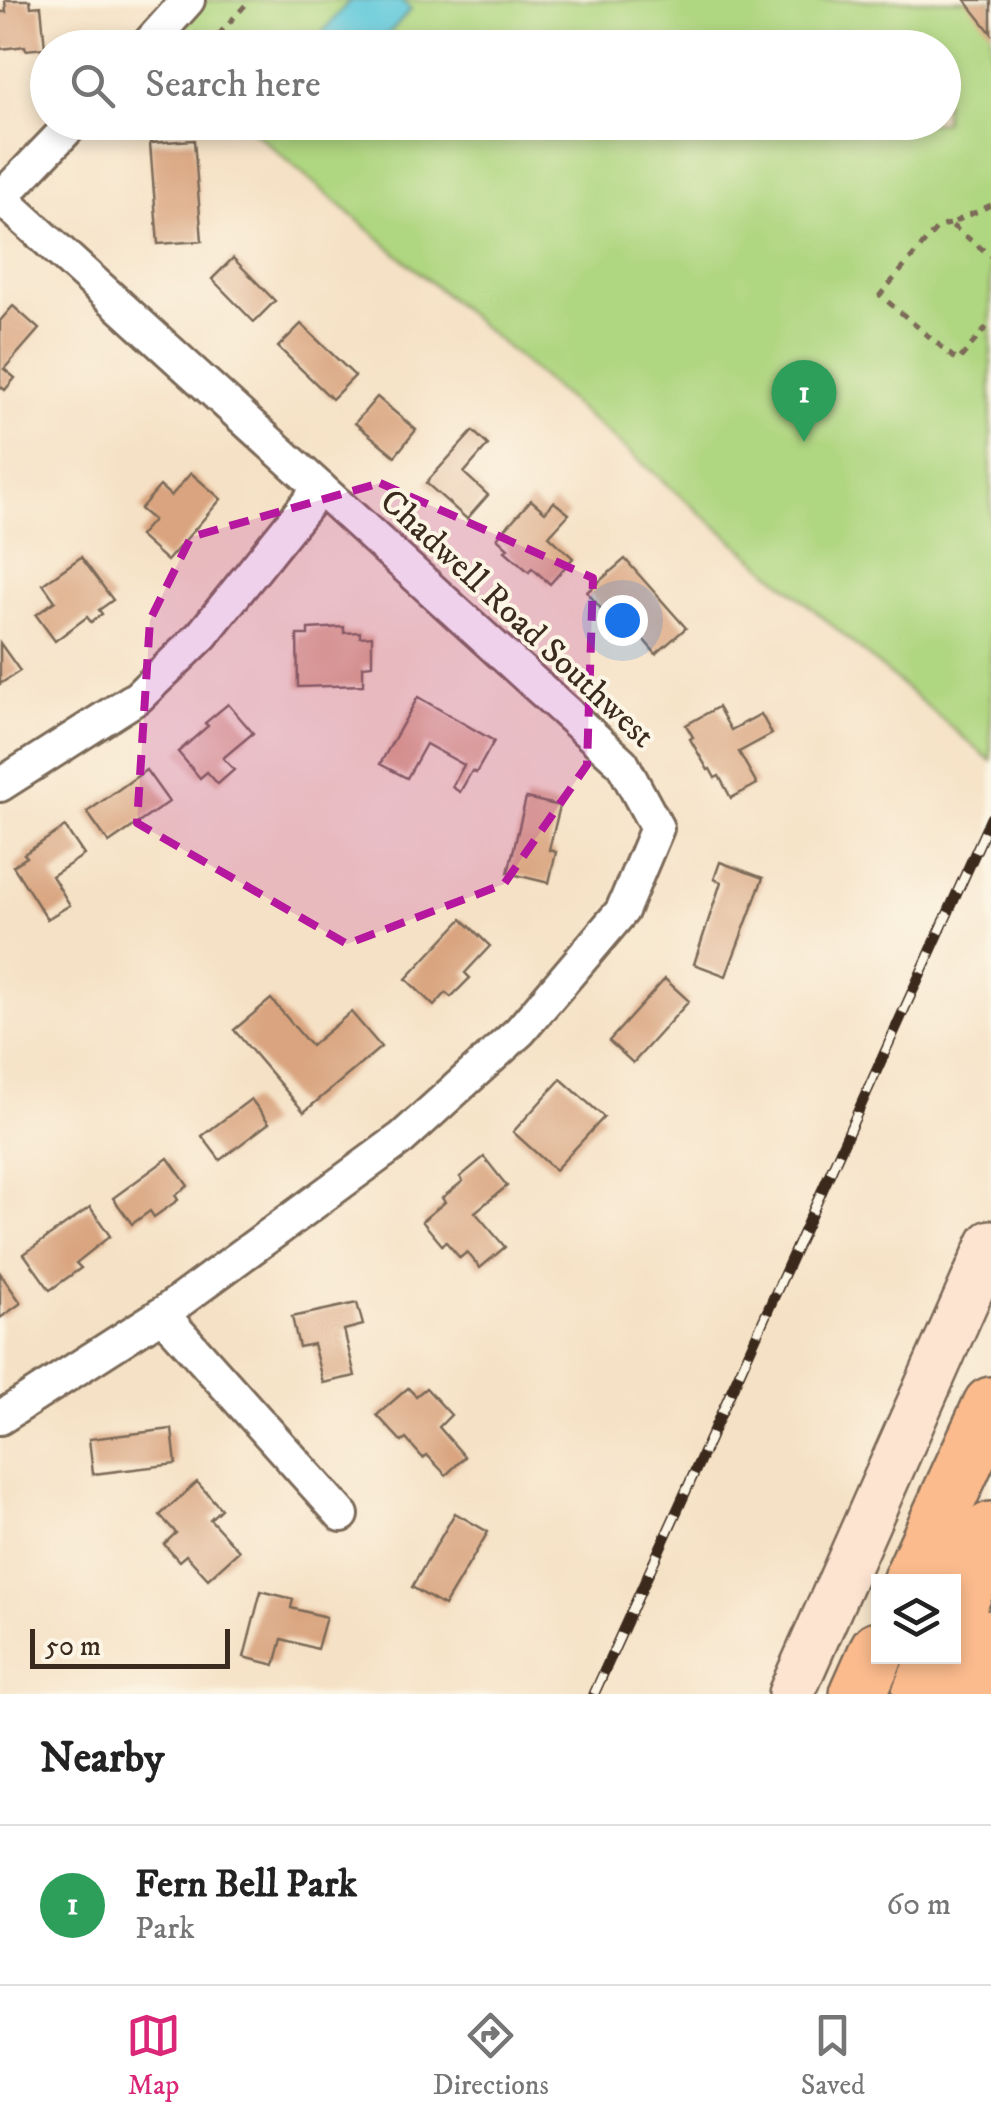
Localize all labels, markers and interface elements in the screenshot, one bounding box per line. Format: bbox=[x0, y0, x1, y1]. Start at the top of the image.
search box bbox=[30, 30, 961, 140]
icon: search bbox=[65, 58, 120, 113]
text: Search here bbox=[145, 61, 321, 109]
pin: 1 bbox=[772, 360, 836, 442]
street label: Chadwell Road Southwest bbox=[370, 480, 664, 758]
your location bbox=[597, 595, 648, 646]
map controls bbox=[871, 1574, 961, 1664]
button: layers bbox=[871, 1574, 961, 1664]
scale bar bbox=[30, 1624, 230, 1668]
text: 50 m bbox=[45, 1629, 101, 1664]
text: Nearby bbox=[40, 1733, 164, 1785]
text: Fern Bell Park bbox=[135, 1861, 357, 1909]
text: 1 bbox=[67, 1885, 78, 1925]
text: 60 m bbox=[886, 1885, 951, 1925]
text: Park bbox=[135, 1909, 195, 1949]
tab: Map bbox=[126, 2008, 181, 2103]
tab: Directions bbox=[433, 2008, 549, 2103]
tab: Saved bbox=[801, 2008, 865, 2103]

